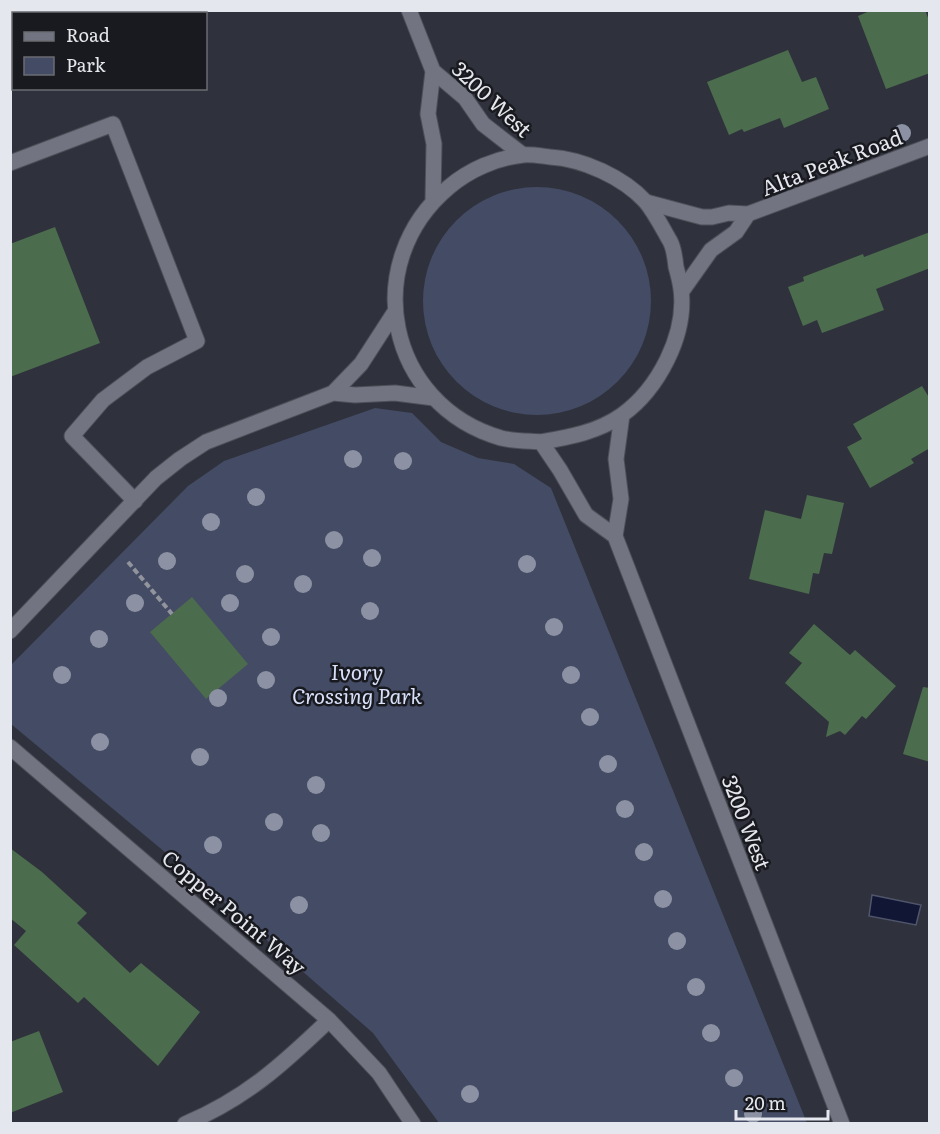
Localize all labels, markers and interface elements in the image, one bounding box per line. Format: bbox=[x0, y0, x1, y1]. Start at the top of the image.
legend bbox=[12, 12, 207, 90]
text: Road bbox=[66, 21, 110, 48]
text: Park bbox=[66, 51, 107, 78]
street label: 3200 West bbox=[446, 53, 540, 144]
street label: Alta Peak Road bbox=[756, 120, 906, 202]
park label: Ivory Crossing Park bbox=[292, 655, 422, 710]
street label: 3200 West bbox=[716, 770, 780, 874]
street label: Copper Point Way bbox=[156, 841, 315, 981]
scale bar bbox=[736, 1083, 828, 1121]
text: 20 m bbox=[745, 1089, 786, 1116]

